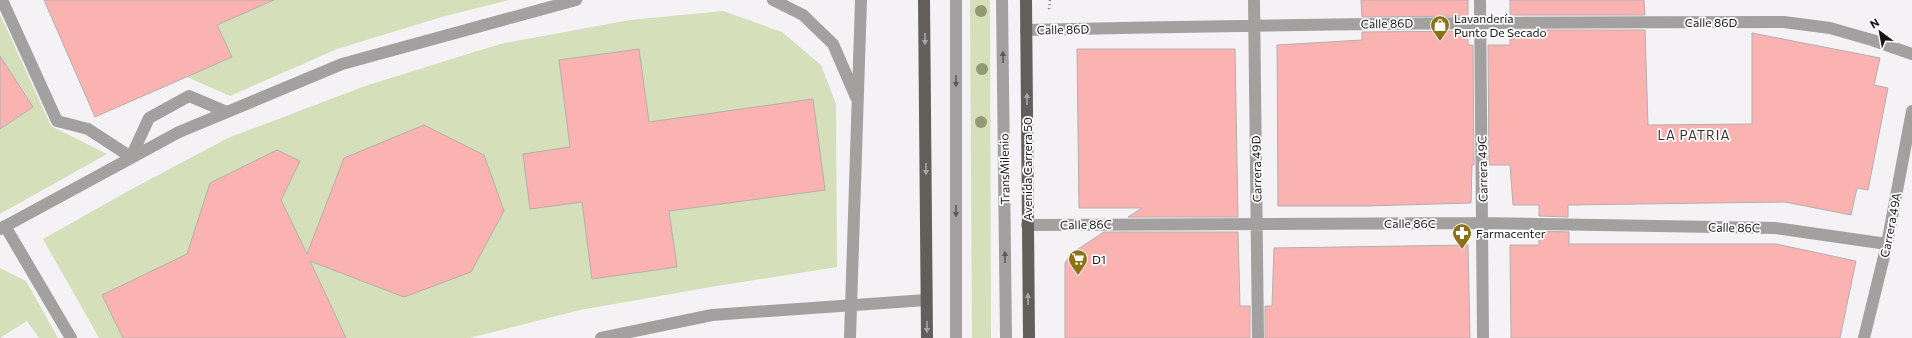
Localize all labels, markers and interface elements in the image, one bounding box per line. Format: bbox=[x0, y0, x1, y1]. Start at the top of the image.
place label: Lavandería Punto De Secado bbox=[1454, 11, 1547, 39]
north arrow bbox=[1860, 12, 1900, 52]
shop icon: Lavandería Punto De Secado bbox=[1429, 14, 1451, 42]
street label: Calle 86D bbox=[1685, 15, 1737, 29]
text: N bbox=[1867, 15, 1881, 31]
street label: Calle 86D bbox=[1361, 16, 1414, 30]
street label: Calle 86D bbox=[1037, 22, 1090, 36]
one-way arrow bbox=[922, 33, 928, 46]
one-way arrow bbox=[1000, 50, 1006, 63]
one-way arrow bbox=[953, 75, 959, 88]
one-way arrow bbox=[1024, 92, 1030, 105]
street label: Avenida Carrera 50 bbox=[1020, 117, 1034, 221]
district label: LA PATRIA bbox=[1658, 127, 1730, 143]
street label: TransMilenio bbox=[996, 133, 1012, 205]
street label: Carrera 49D bbox=[1248, 135, 1264, 203]
street label: Carrera 49C bbox=[1474, 136, 1490, 202]
one-way arrow bbox=[923, 163, 929, 176]
street label: Carrera 49A bbox=[1877, 191, 1903, 259]
one-way arrow bbox=[953, 205, 959, 218]
street label: Calle 86C bbox=[1384, 216, 1436, 230]
street label: Calle 86C bbox=[1060, 217, 1112, 231]
street label: Calle 86C bbox=[1708, 220, 1760, 234]
pharmacy icon: Farmacenter bbox=[1451, 222, 1473, 250]
place label: Farmacenter bbox=[1476, 226, 1546, 240]
supermarket icon: D1 bbox=[1067, 248, 1089, 276]
one-way arrow bbox=[1002, 250, 1008, 263]
place label: D1 bbox=[1092, 252, 1106, 266]
one-way arrow bbox=[1025, 292, 1031, 305]
one-way arrow bbox=[924, 321, 930, 334]

